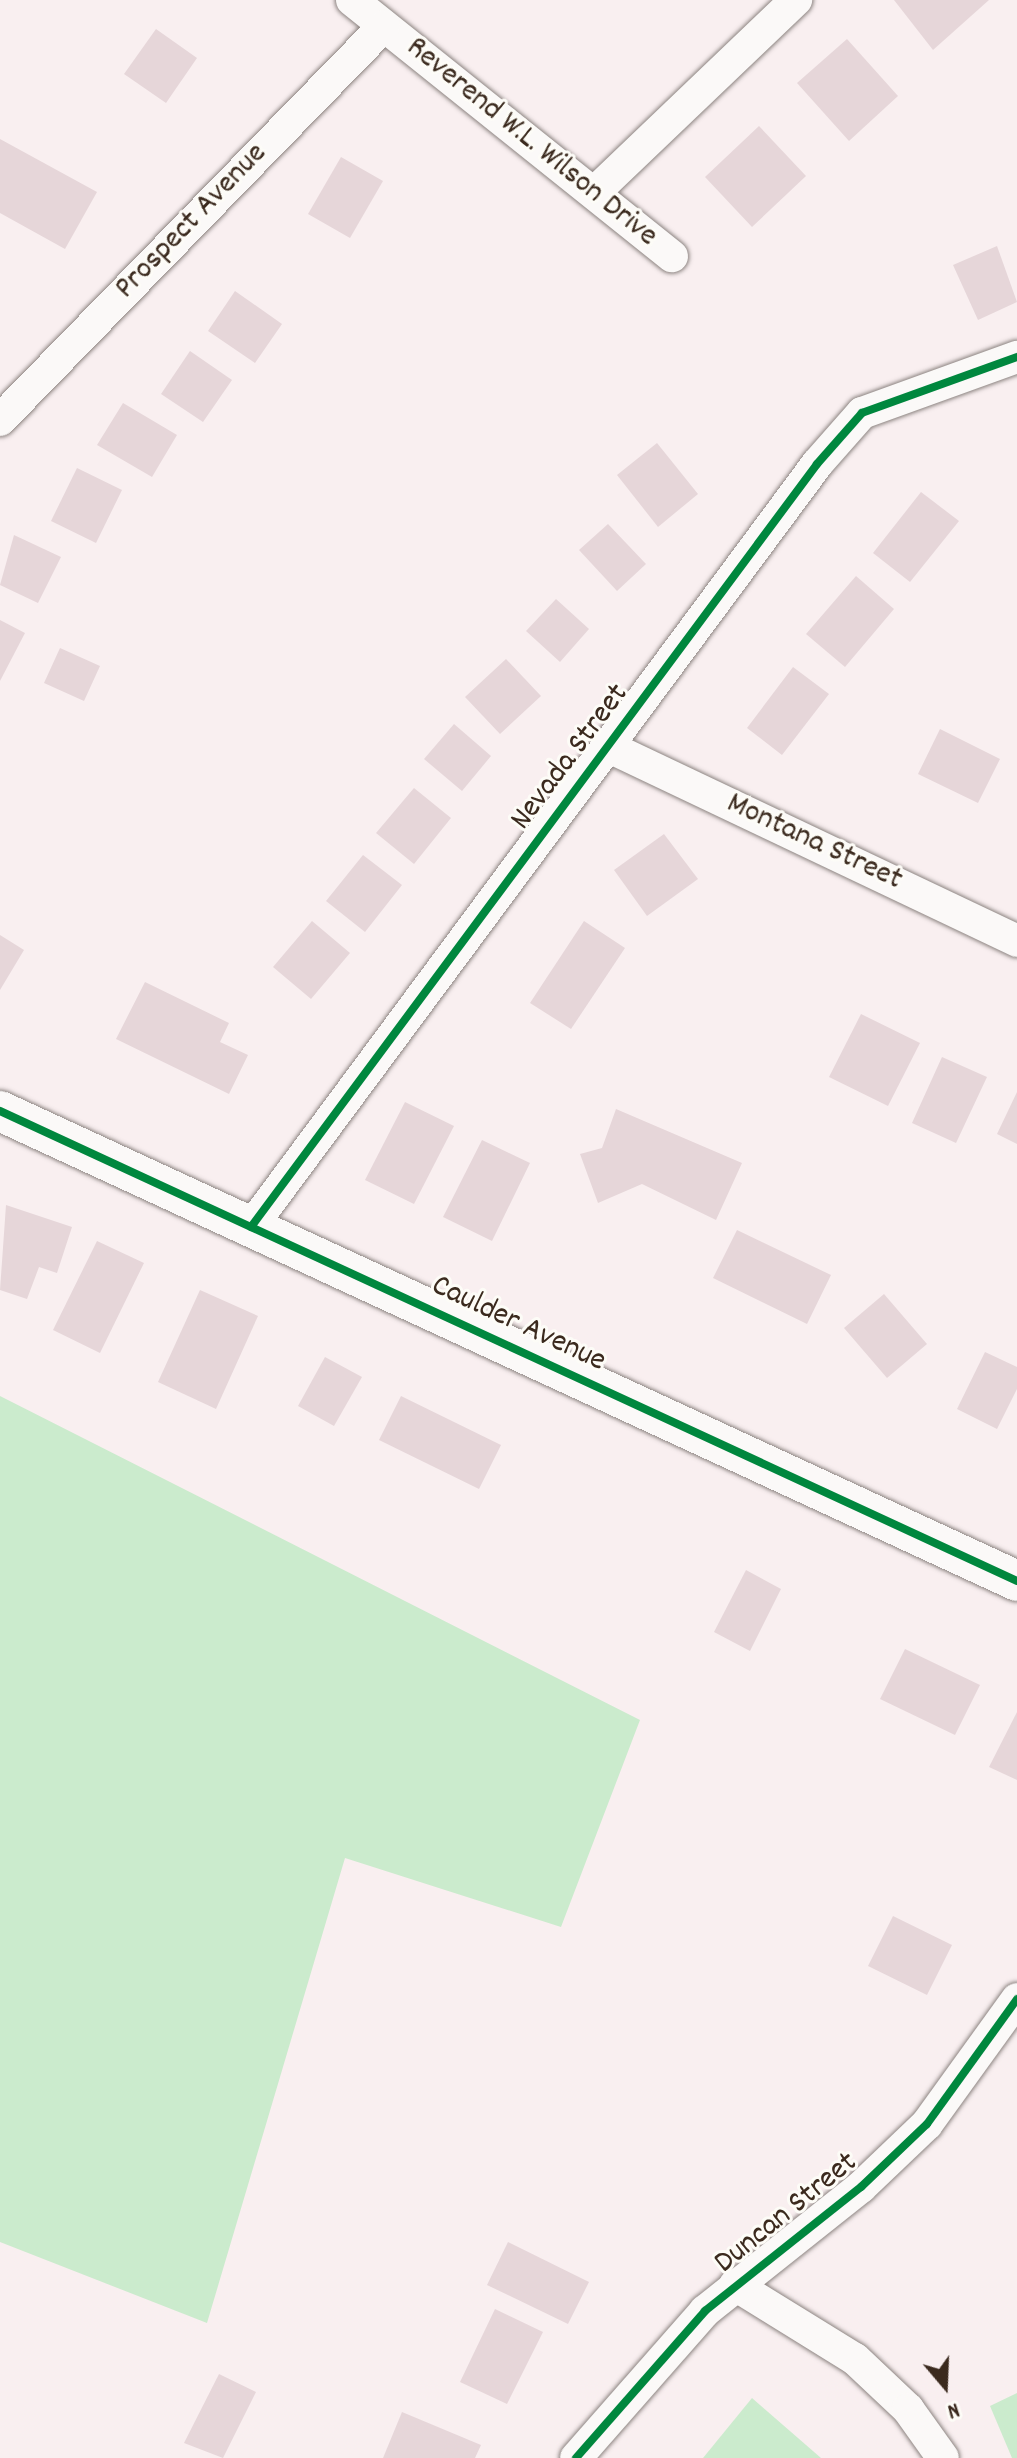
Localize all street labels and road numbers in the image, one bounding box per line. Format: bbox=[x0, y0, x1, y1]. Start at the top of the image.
street label: Reverend W.L. Wilson Drive bbox=[397, 30, 665, 256]
street label: Prospect Avenue bbox=[108, 136, 276, 308]
street label: Nevada Street bbox=[504, 677, 638, 839]
street label: Montana Street bbox=[720, 786, 908, 900]
street label: Caulder Avenue bbox=[425, 1268, 611, 1382]
street label: Duncan Street bbox=[708, 2145, 866, 2283]

